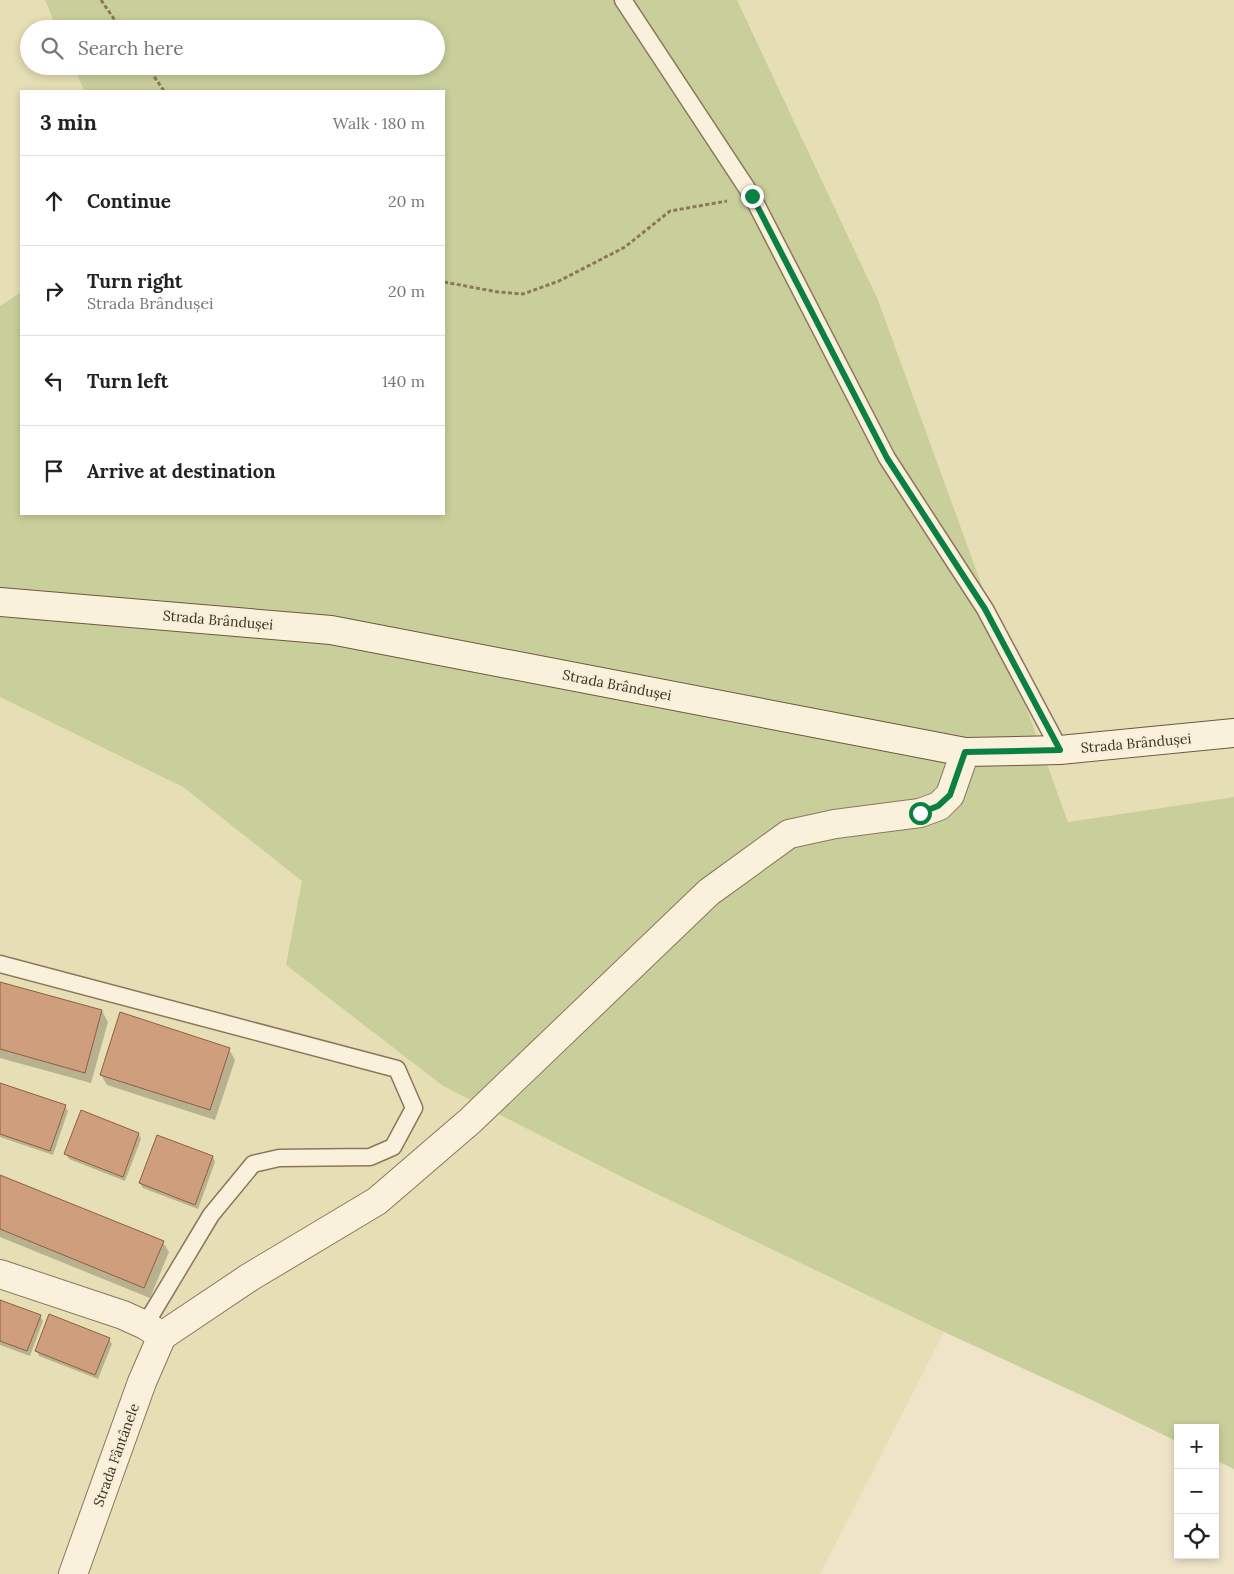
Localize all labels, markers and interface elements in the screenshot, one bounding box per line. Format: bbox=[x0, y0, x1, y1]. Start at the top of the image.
search box bbox=[20, 20, 445, 75]
icon: search bbox=[38, 34, 66, 62]
text: Search here bbox=[78, 36, 184, 60]
text: 3 min bbox=[40, 109, 97, 136]
text: Walk · 180 m bbox=[333, 113, 425, 133]
route end bbox=[741, 185, 764, 208]
icon: ahead bbox=[40, 187, 68, 215]
text: Continue bbox=[87, 189, 171, 213]
text: 20 m bbox=[388, 191, 425, 211]
text: Turn right bbox=[87, 269, 183, 293]
icon: right bbox=[40, 277, 68, 305]
text: 20 m bbox=[388, 281, 425, 301]
text: Strada Brândușei bbox=[87, 293, 214, 313]
icon: left bbox=[40, 367, 68, 395]
text: Turn left bbox=[87, 369, 168, 393]
text: 140 m bbox=[382, 371, 425, 391]
icon: arrive bbox=[40, 457, 68, 485]
text: Arrive at destination bbox=[87, 459, 276, 483]
street label: Strada Brândușei bbox=[162, 606, 274, 634]
street label: Strada Brândușei bbox=[561, 666, 673, 704]
street label: Strada Brândușei bbox=[1080, 729, 1192, 757]
route start bbox=[909, 802, 932, 825]
street label: Strada Fântânele bbox=[89, 1401, 143, 1509]
map controls bbox=[1174, 1424, 1219, 1559]
button: + bbox=[1174, 1424, 1219, 1469]
button: − bbox=[1174, 1469, 1219, 1514]
button: locate bbox=[1174, 1514, 1219, 1559]

